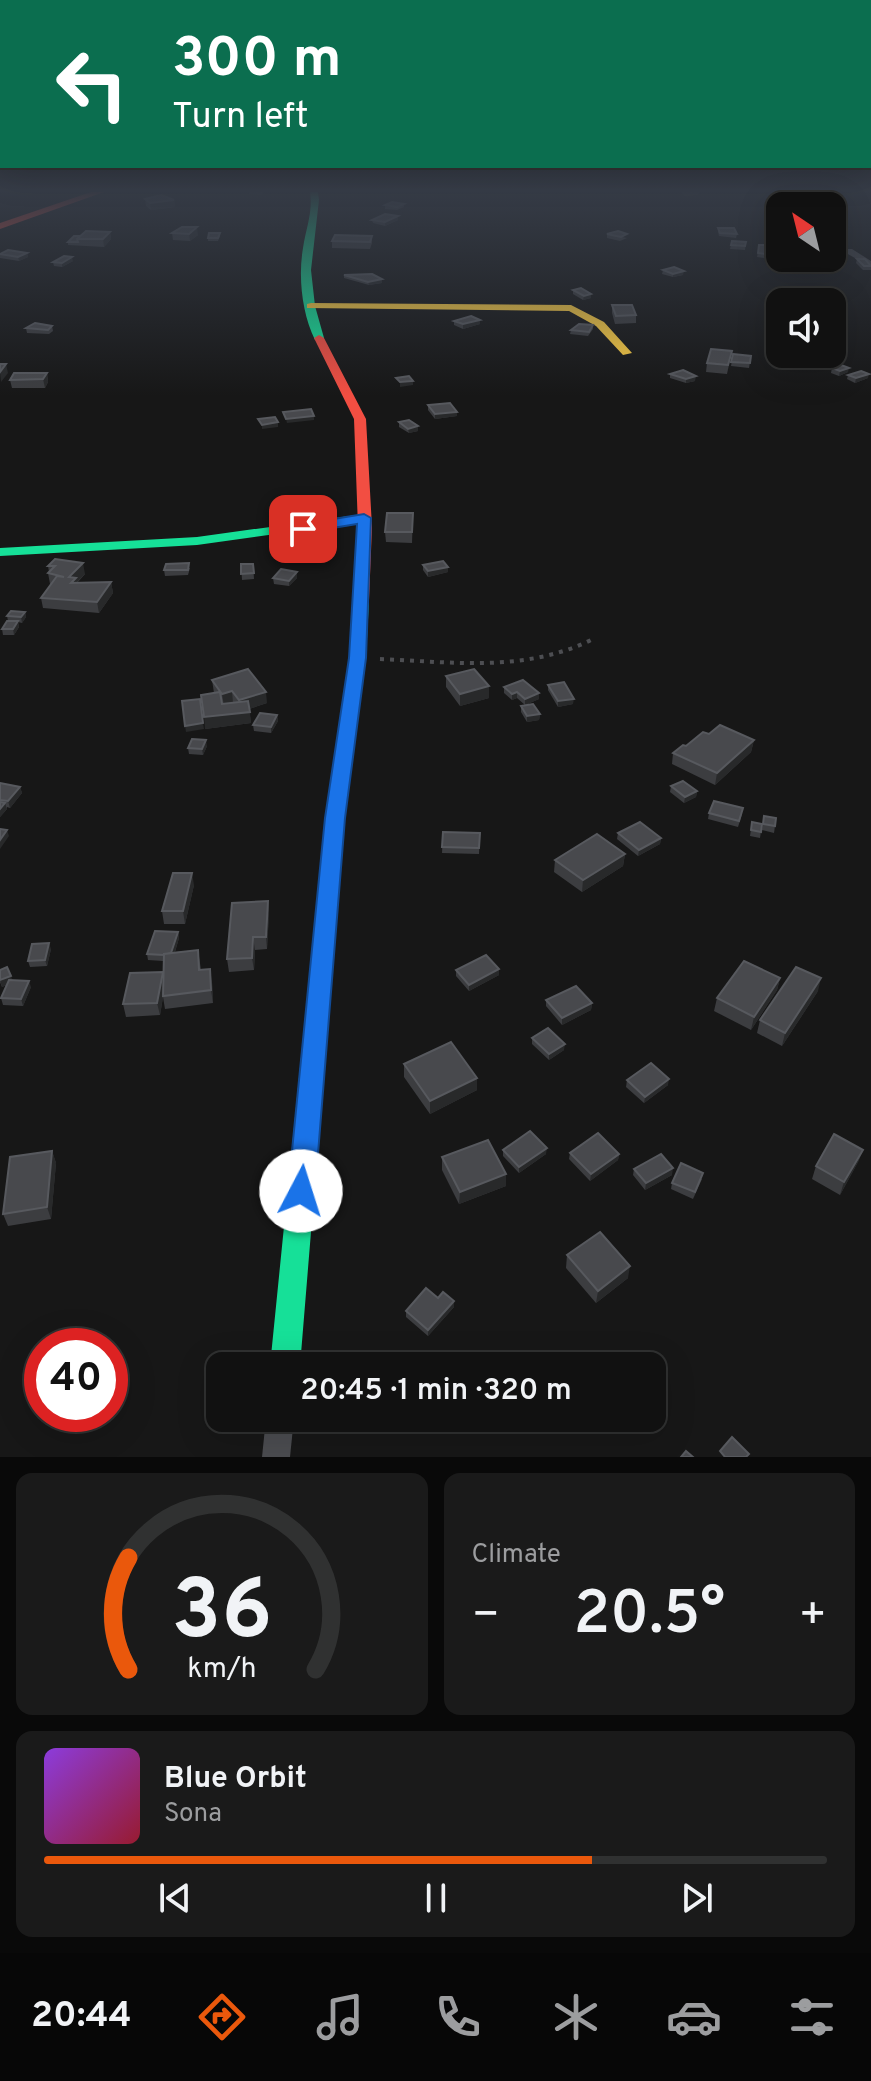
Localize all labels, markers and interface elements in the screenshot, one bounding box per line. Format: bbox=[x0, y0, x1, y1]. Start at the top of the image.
text: 300 m bbox=[172, 26, 342, 96]
icon: left bbox=[40, 32, 144, 136]
text: Turn left bbox=[172, 95, 309, 141]
north arrow bbox=[766, 192, 846, 272]
map controls bbox=[766, 192, 846, 368]
button: sound bbox=[766, 288, 846, 368]
pin bbox=[269, 495, 337, 563]
icon: arrive bbox=[281, 507, 325, 551]
position arrow bbox=[259, 1149, 343, 1233]
speed limit sign: 40 bbox=[24, 1328, 128, 1432]
text: 20:45 · 1 min · 320 m bbox=[300, 1373, 572, 1410]
text: Climate bbox=[472, 1539, 561, 1572]
text: 36 bbox=[171, 1563, 272, 1668]
text: 20.5° bbox=[573, 1579, 725, 1655]
text: − bbox=[472, 1589, 500, 1645]
text: + bbox=[799, 1589, 827, 1645]
text: km/h bbox=[187, 1652, 256, 1688]
text: Blue Orbit bbox=[164, 1761, 307, 1798]
text: Sona bbox=[164, 1798, 222, 1831]
icon: previous bbox=[153, 1876, 197, 1920]
icon: pause bbox=[414, 1876, 458, 1920]
icon: next bbox=[675, 1876, 719, 1920]
icon: directions bbox=[194, 1989, 250, 2045]
icon: music bbox=[312, 1989, 368, 2045]
icon: phone bbox=[430, 1989, 486, 2045]
icon: climate bbox=[548, 1989, 604, 2045]
icon: car bbox=[666, 1989, 722, 2045]
icon: filters bbox=[784, 1989, 840, 2045]
text: 20:44 bbox=[31, 1994, 132, 2040]

